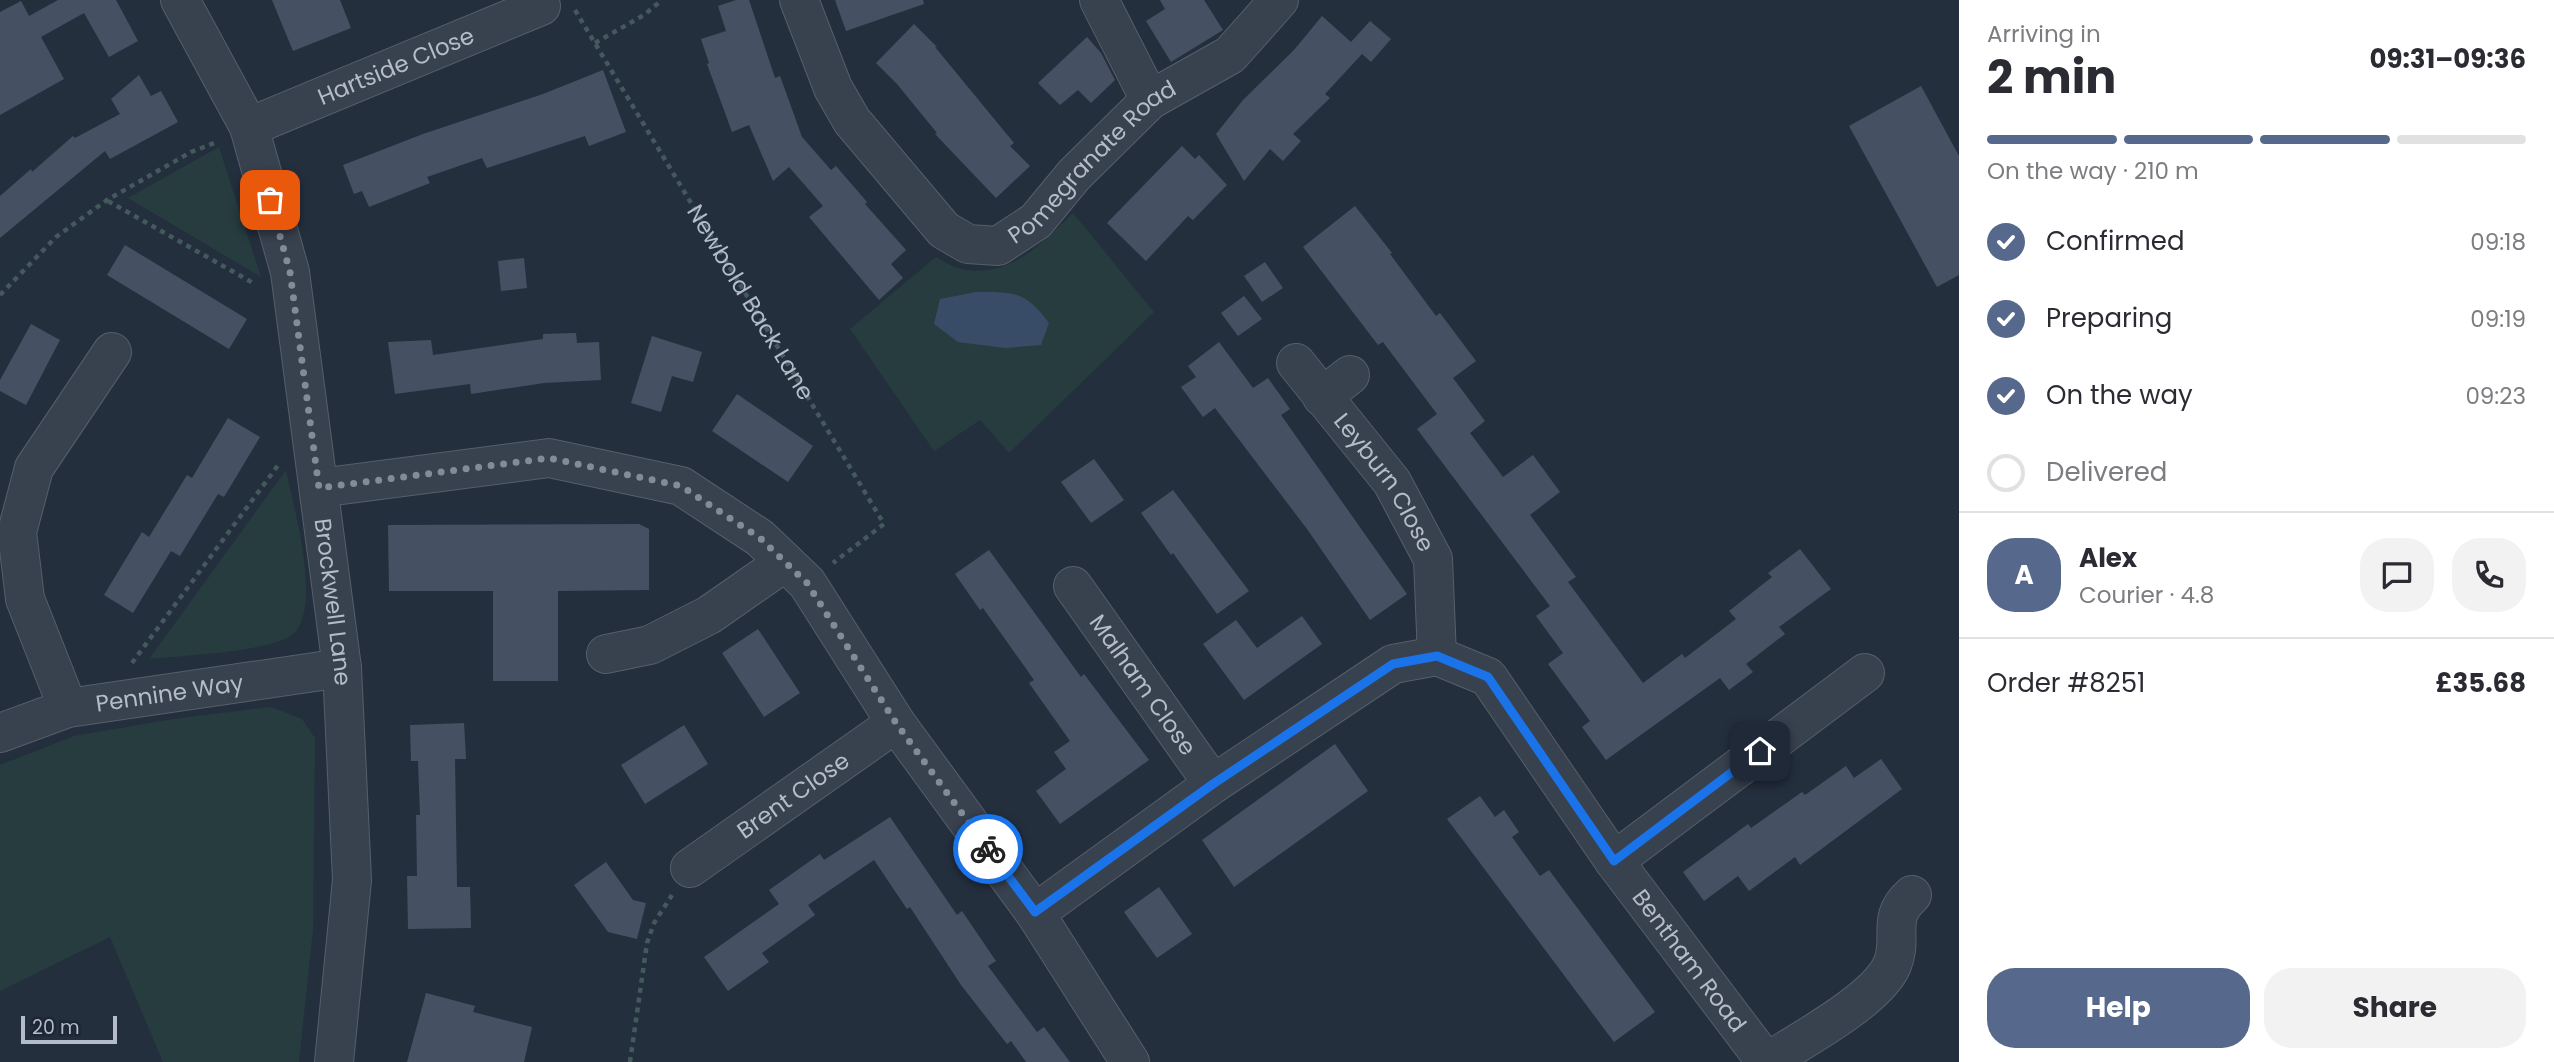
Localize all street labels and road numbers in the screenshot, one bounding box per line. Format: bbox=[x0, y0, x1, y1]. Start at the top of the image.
street label: Hartside Close bbox=[313, 19, 479, 113]
street label: Pomegranate Road bbox=[1002, 73, 1182, 251]
street label: Newbold Back Lane bbox=[679, 198, 822, 406]
street label: Leyburn Close bbox=[1326, 406, 1442, 557]
street label: Brockwell Lane bbox=[306, 516, 359, 686]
street label: Malham Close bbox=[1082, 608, 1204, 762]
street label: Pennine Way bbox=[94, 667, 245, 720]
street label: Brent Close bbox=[730, 745, 856, 846]
street label: Bentham Road bbox=[1625, 883, 1754, 1039]

